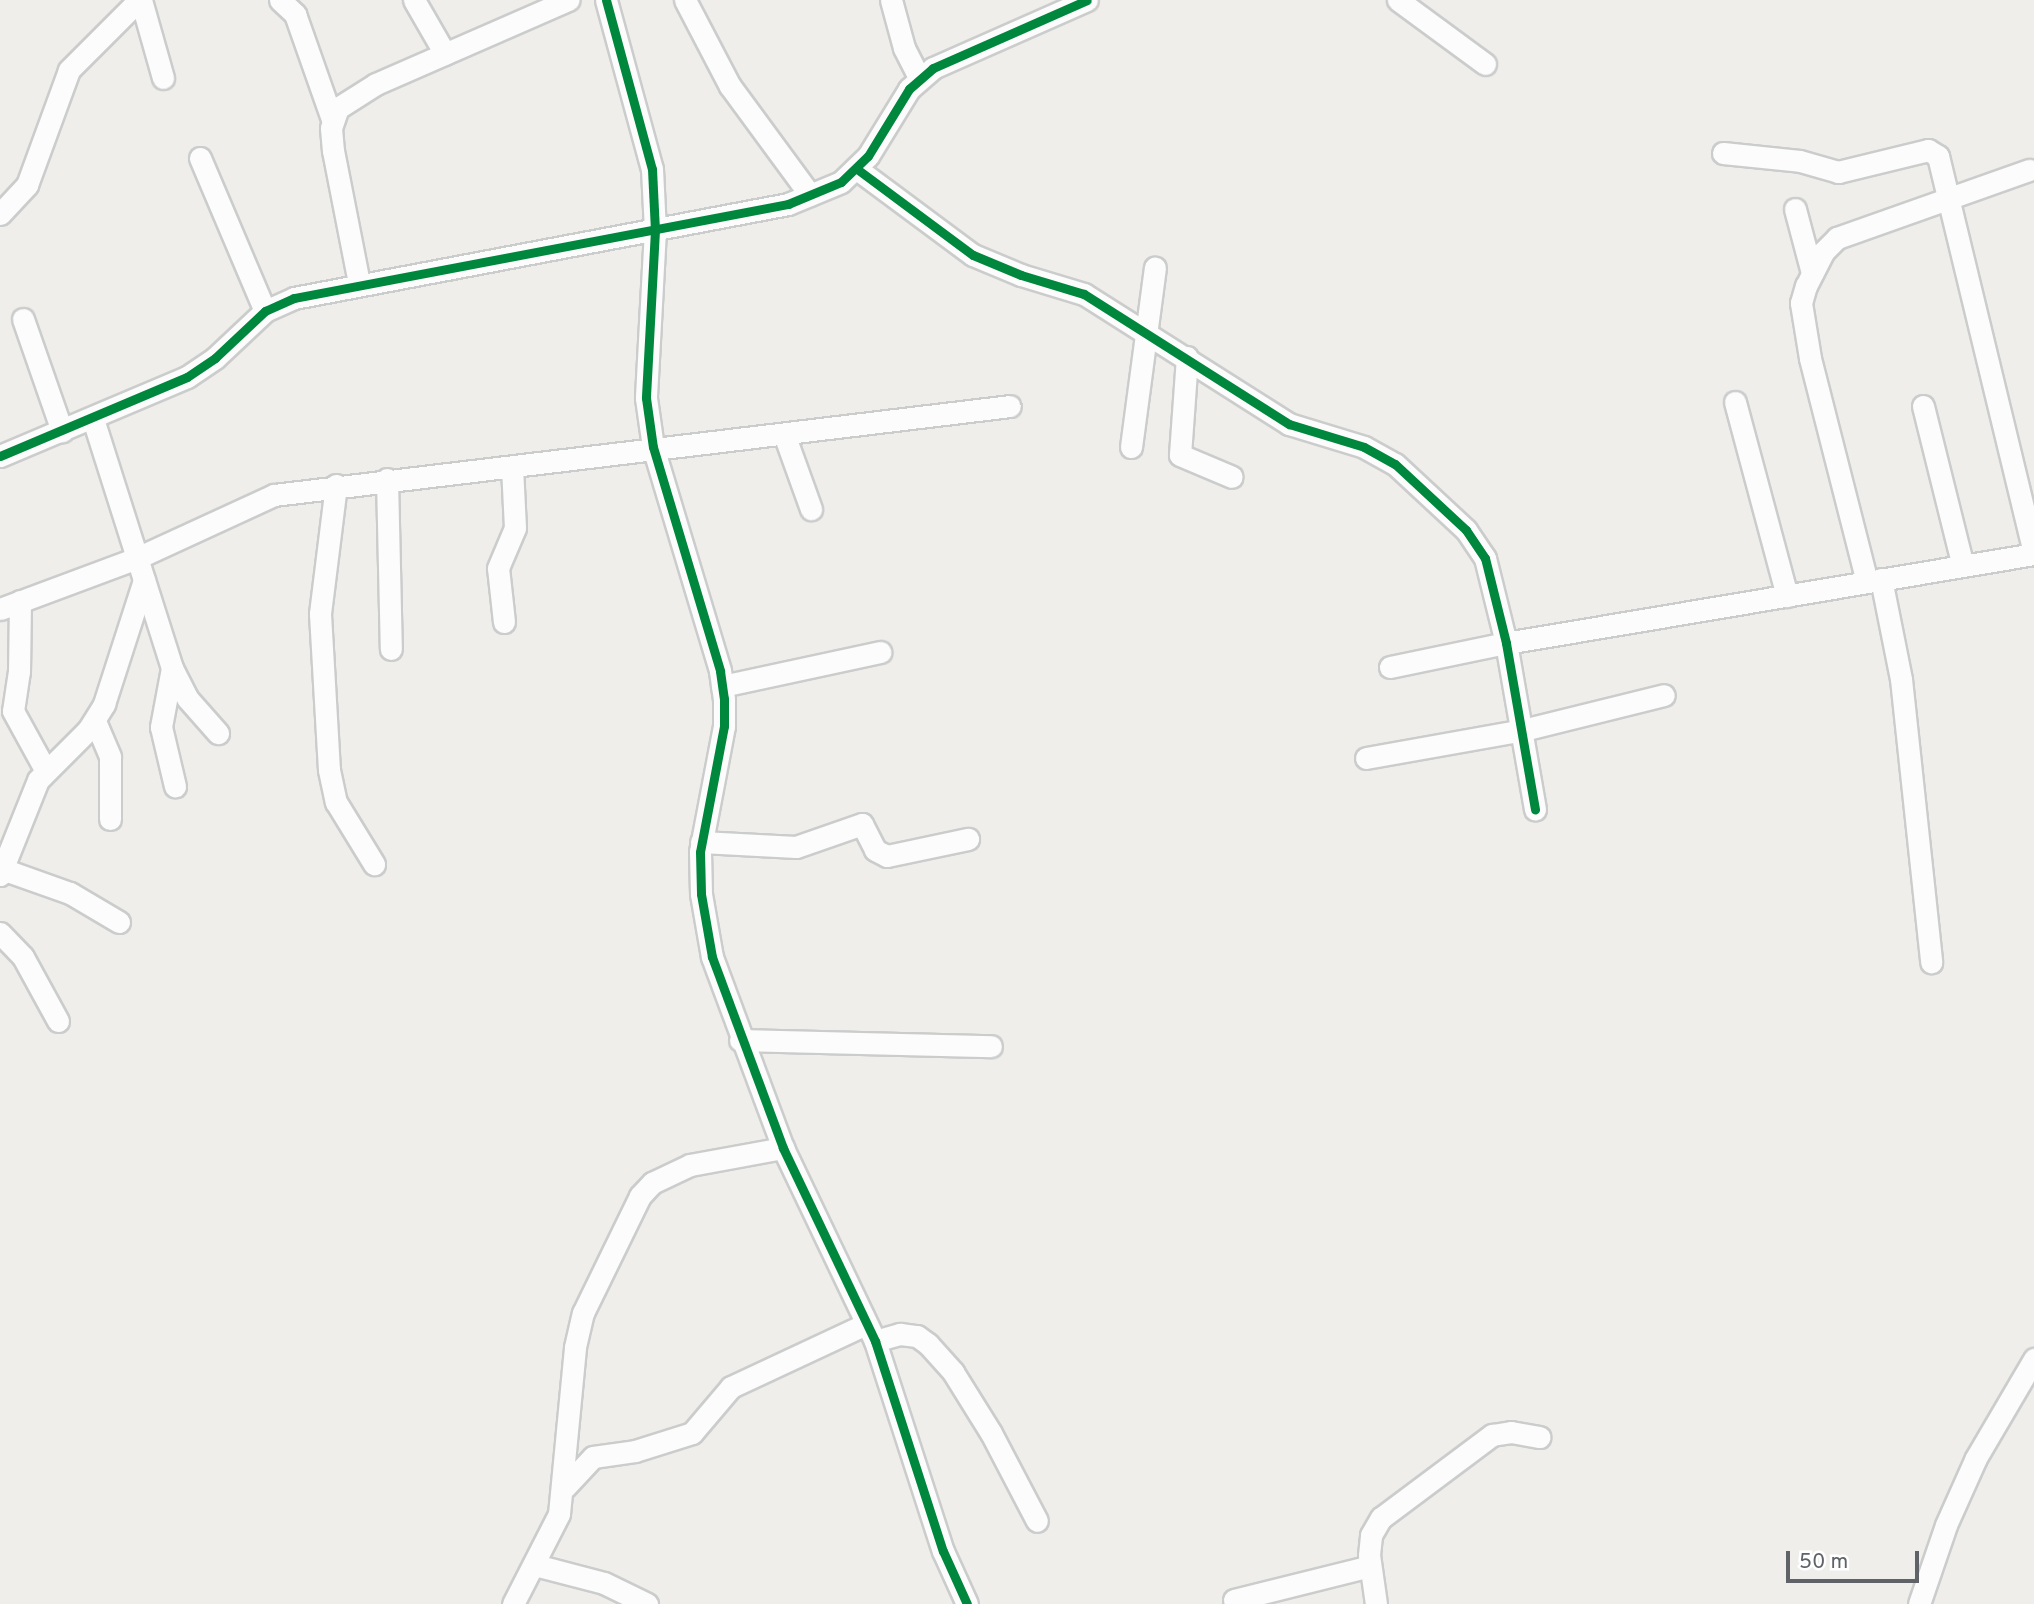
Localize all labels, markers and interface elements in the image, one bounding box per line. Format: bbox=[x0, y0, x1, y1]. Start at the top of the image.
scale bar bbox=[1789, 1538, 1922, 1582]
text: 50 m bbox=[1799, 1549, 1848, 1576]

